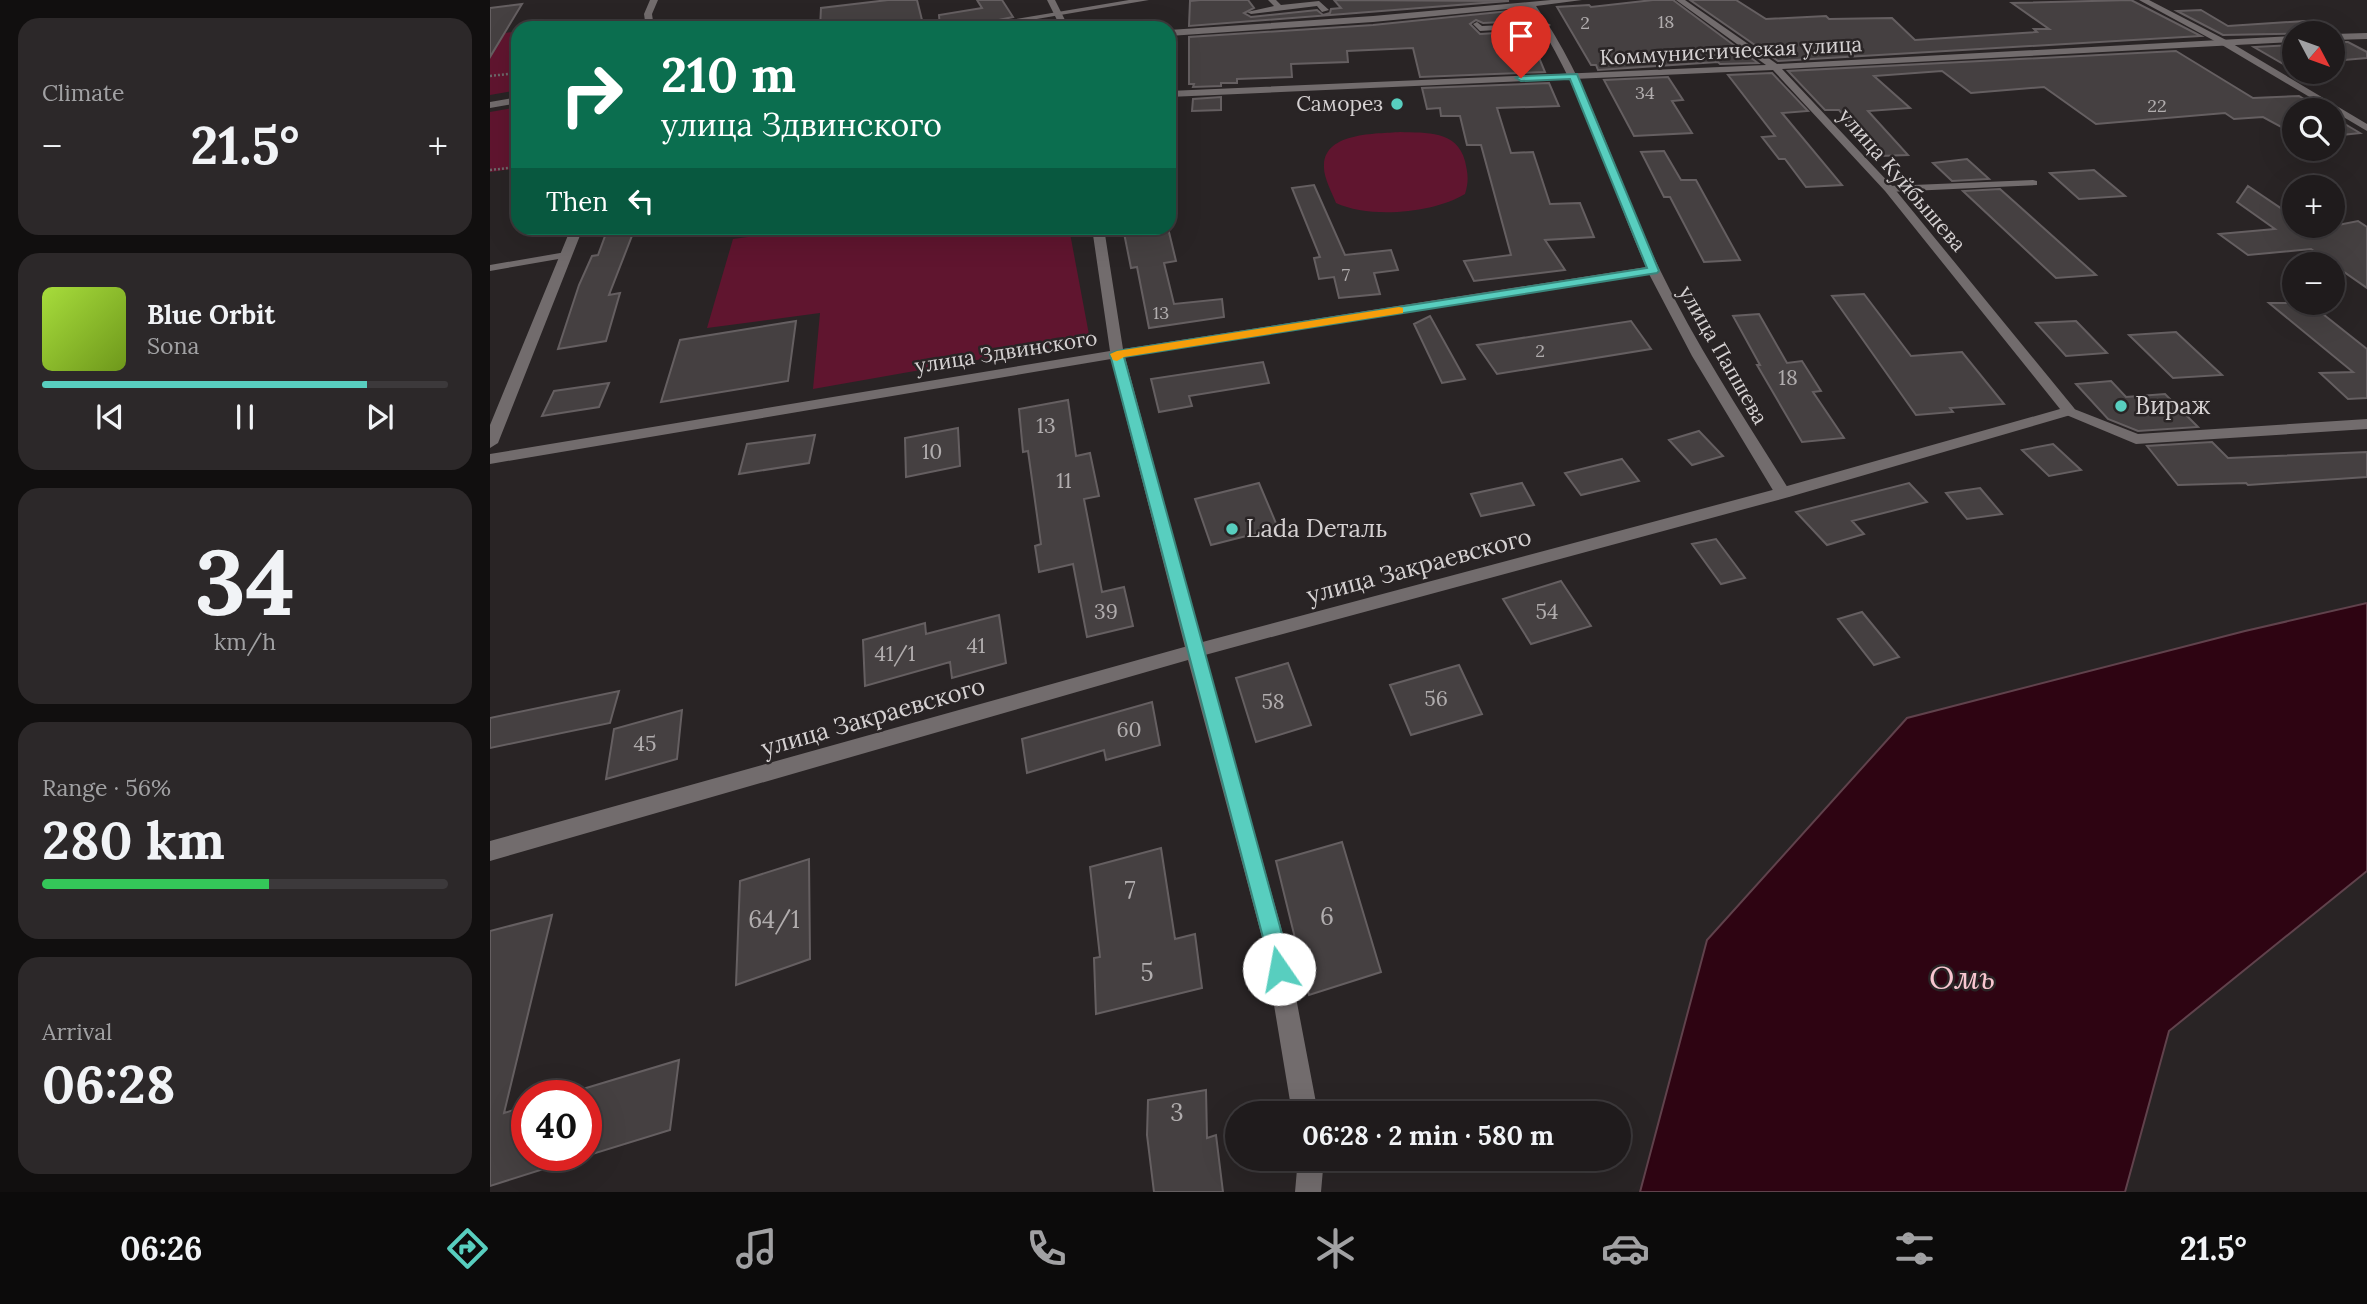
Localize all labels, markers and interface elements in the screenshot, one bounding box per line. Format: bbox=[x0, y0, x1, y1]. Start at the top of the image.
pin bbox=[1491, 6, 1551, 78]
house number: 18 bbox=[1658, 10, 1674, 33]
house number: 2 bbox=[1580, 11, 1590, 34]
icon: arrive bbox=[1502, 17, 1540, 55]
north arrow bbox=[2282, 21, 2345, 84]
map controls bbox=[2282, 21, 2345, 315]
street label: Коммунистическая улица bbox=[1599, 30, 1863, 71]
text: 210 m bbox=[661, 43, 796, 105]
icon: right bbox=[546, 49, 637, 140]
text: Climate bbox=[42, 78, 124, 107]
house number: 34 bbox=[1635, 81, 1655, 104]
place label: Саморез bbox=[1296, 90, 1383, 117]
house number: 22 bbox=[2147, 94, 2167, 117]
marker: Саморез bbox=[1389, 96, 1405, 112]
button: search bbox=[2282, 98, 2345, 161]
street label: улица Куйбышева bbox=[1833, 102, 1972, 257]
text: улица Здвинского bbox=[661, 104, 942, 145]
text: 21.5° bbox=[191, 112, 299, 178]
text: − bbox=[42, 122, 62, 170]
text: + bbox=[428, 122, 448, 170]
button: + bbox=[2282, 175, 2345, 238]
icon: left bbox=[622, 182, 660, 220]
text: Then bbox=[546, 185, 608, 218]
button: − bbox=[2282, 252, 2345, 315]
house number: 7 bbox=[1342, 263, 1350, 286]
street label: улица Папшева bbox=[1673, 280, 1774, 429]
text: Blue Orbit bbox=[147, 298, 275, 331]
house number: 13 bbox=[1153, 301, 1169, 324]
street label: улица Здвинского bbox=[913, 324, 1099, 379]
text: Sona bbox=[147, 331, 199, 360]
house number: 2 bbox=[1535, 339, 1545, 362]
house number: 18 bbox=[1778, 364, 1798, 391]
place label: Вираж bbox=[2135, 390, 2211, 421]
icon: previous bbox=[91, 398, 129, 436]
icon: pause bbox=[226, 398, 264, 436]
icon: next bbox=[361, 398, 399, 436]
marker: Вираж bbox=[2113, 398, 2129, 414]
house number: 13 bbox=[1036, 412, 1056, 439]
house number: 10 bbox=[922, 438, 942, 465]
house number: 11 bbox=[1056, 467, 1072, 494]
place label: Lada Dеталь bbox=[1246, 513, 1387, 544]
marker: Lada Dеталь bbox=[1224, 521, 1240, 537]
street label: улица Закраевского bbox=[1303, 521, 1535, 610]
text: 34 bbox=[195, 523, 295, 640]
house number: 39 bbox=[1094, 598, 1118, 625]
house number: 54 bbox=[1536, 598, 1558, 625]
text: km/h bbox=[214, 627, 276, 656]
house number: 41 bbox=[966, 632, 986, 659]
house number: 41/1 bbox=[875, 640, 915, 667]
street label: улица Закраевского bbox=[757, 670, 988, 763]
house number: 56 bbox=[1424, 685, 1448, 712]
house number: 58 bbox=[1261, 688, 1285, 715]
house number: 60 bbox=[1116, 716, 1142, 743]
house number: 45 bbox=[634, 730, 656, 757]
text: Range · 56% bbox=[42, 773, 171, 802]
text: 280 km bbox=[42, 807, 225, 873]
house number: 7 bbox=[1124, 875, 1136, 906]
house number: 6 bbox=[1320, 901, 1334, 932]
house number: 64/1 bbox=[748, 904, 800, 935]
position arrow bbox=[1242, 932, 1316, 1006]
house number: 5 bbox=[1140, 957, 1154, 988]
water label: Омь bbox=[1929, 957, 1995, 998]
text: Arrival bbox=[42, 1017, 112, 1046]
text: 06:28 bbox=[42, 1051, 175, 1117]
speed limit sign: 40 bbox=[511, 1080, 602, 1171]
house number: 3 bbox=[1170, 1097, 1184, 1128]
text: 06:28 · 2 min · 580 m bbox=[1302, 1119, 1554, 1152]
icon: directions bbox=[443, 1224, 492, 1273]
icon: music bbox=[732, 1224, 781, 1273]
icon: phone bbox=[1022, 1224, 1071, 1273]
icon: climate bbox=[1311, 1224, 1360, 1273]
icon: car bbox=[1601, 1224, 1650, 1273]
icon: filters bbox=[1890, 1224, 1939, 1273]
text: 06:26 bbox=[120, 1228, 202, 1269]
text: 21.5° bbox=[2180, 1228, 2247, 1269]

